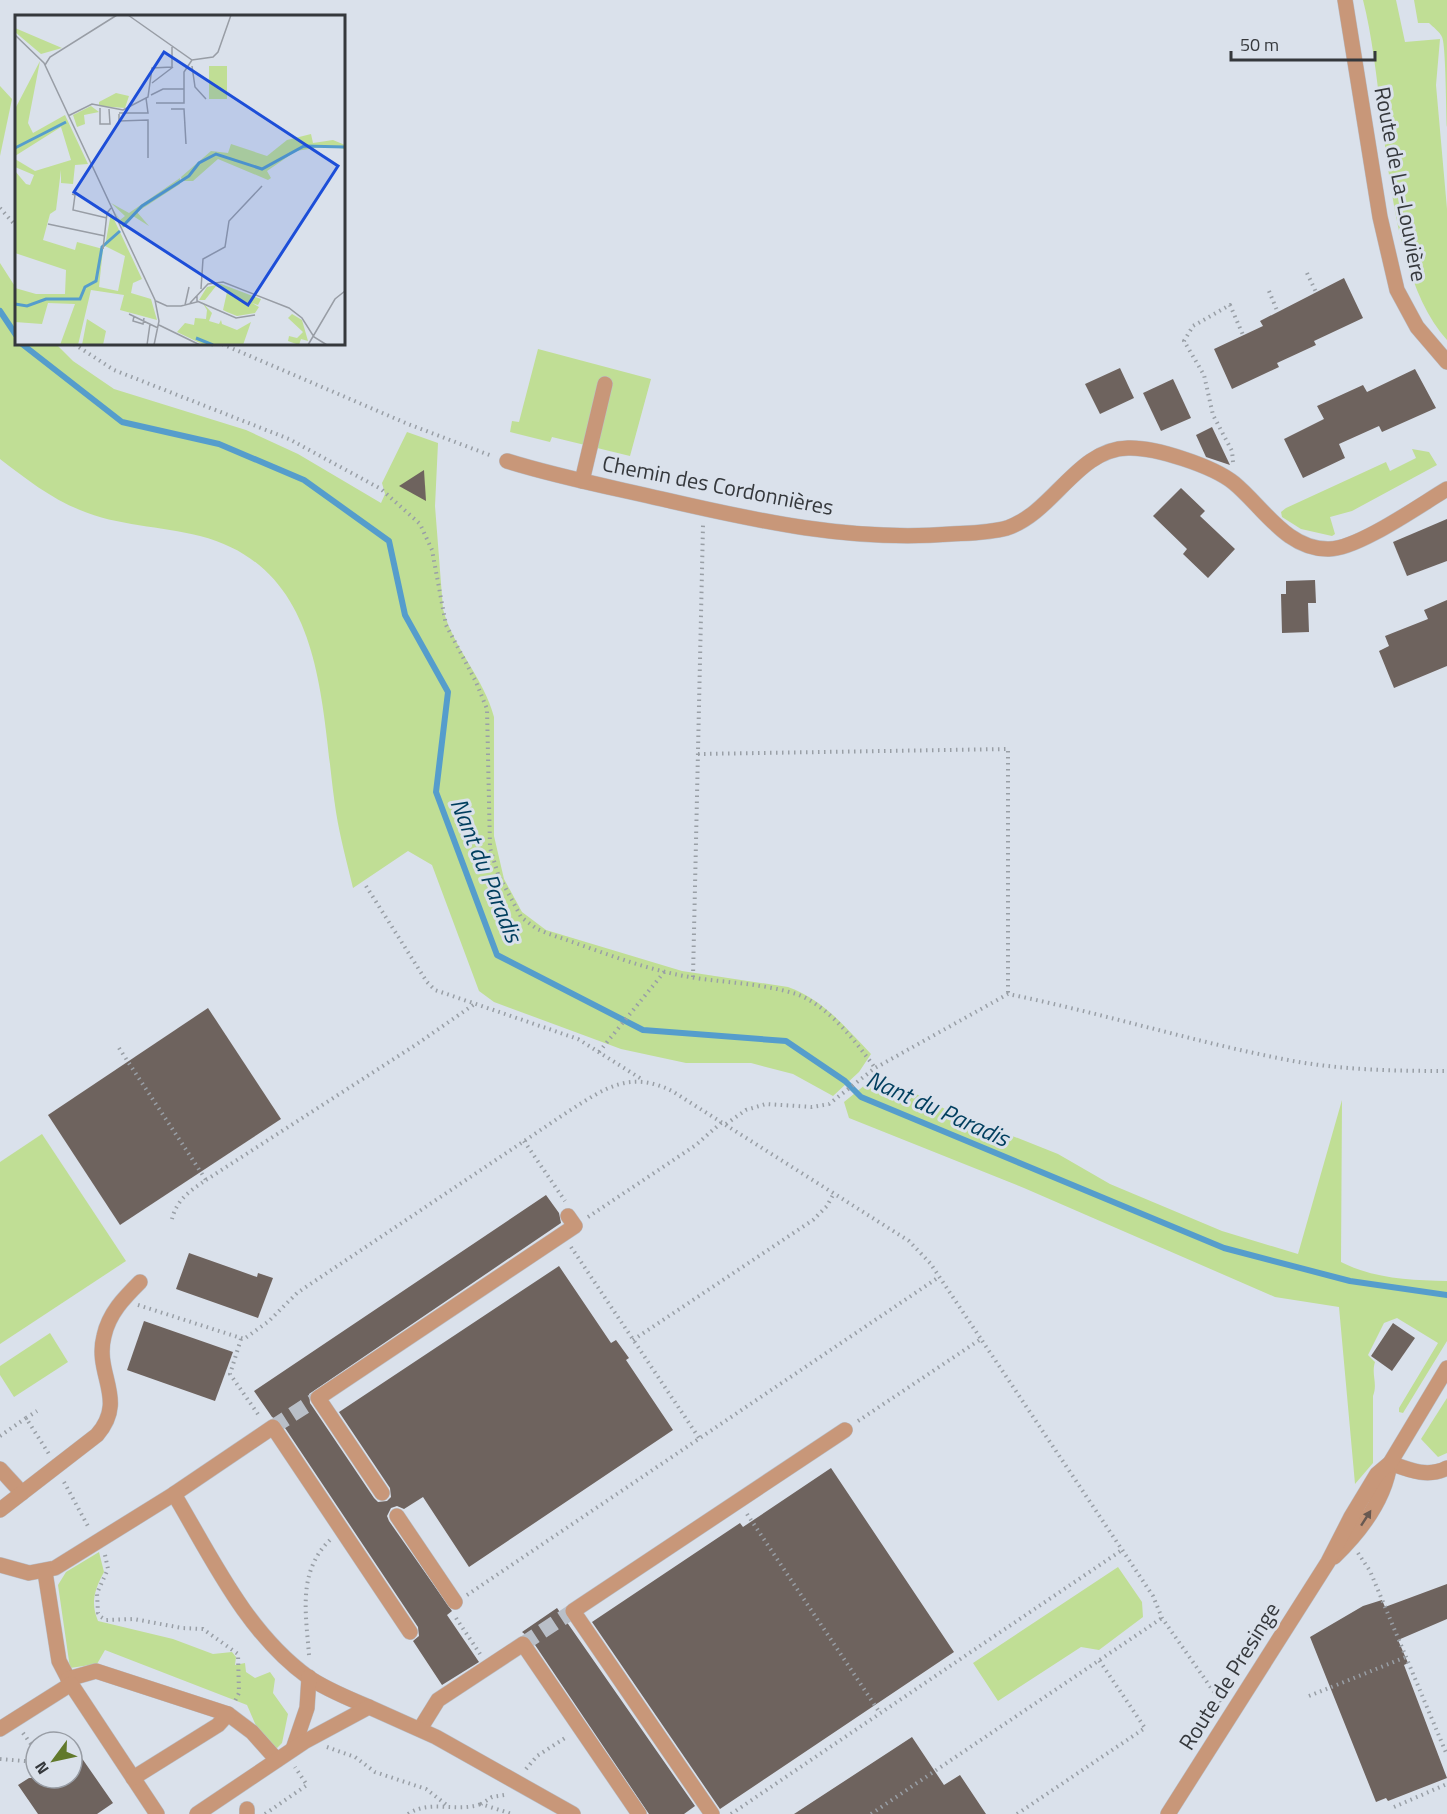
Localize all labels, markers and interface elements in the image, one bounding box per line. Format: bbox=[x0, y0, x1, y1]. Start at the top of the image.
inset map bbox=[15, 15, 345, 345]
scale bar bbox=[1231, 24, 1375, 62]
text: 50 m bbox=[1240, 31, 1279, 58]
street label: Route de La-Louvière bbox=[1365, 84, 1437, 284]
street label: Chemin des Cordonnières bbox=[600, 446, 836, 524]
water label: Nant du Paradis bbox=[442, 792, 533, 949]
water label: Nant du Paradis bbox=[861, 1061, 1017, 1156]
one-way arrow bbox=[1361, 1510, 1372, 1526]
street label: Route de Presinge bbox=[1170, 1595, 1288, 1757]
north arrow bbox=[24, 1730, 84, 1790]
text: N bbox=[28, 1757, 55, 1779]

